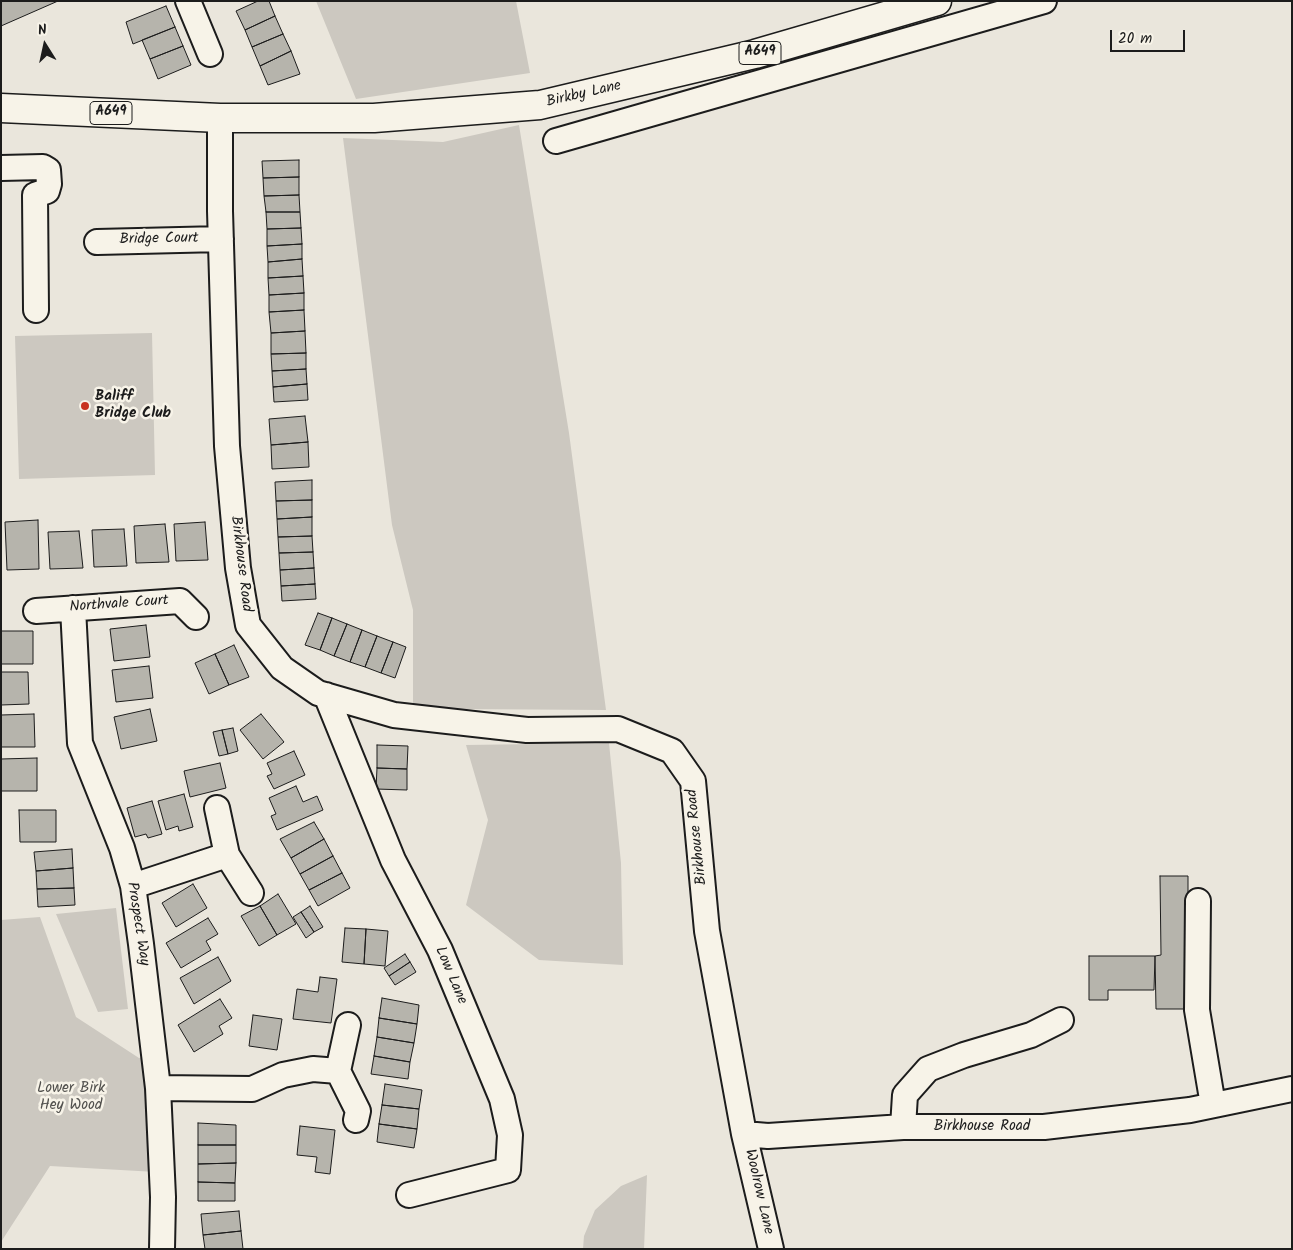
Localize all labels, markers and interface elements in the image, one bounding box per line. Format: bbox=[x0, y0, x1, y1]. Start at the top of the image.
text: N bbox=[36, 19, 49, 42]
north arrow bbox=[20, 20, 70, 70]
scale bar bbox=[1113, 20, 1188, 52]
text: 20 m bbox=[1118, 27, 1152, 51]
road number: A649 bbox=[739, 42, 781, 64]
street label: Birkby Lane bbox=[545, 78, 623, 112]
road number: A649 bbox=[90, 102, 132, 125]
street label: Bridge Court bbox=[119, 230, 199, 250]
place label: Baliff Bridge Club bbox=[95, 388, 171, 423]
marker: Baliff Bridge Club bbox=[79, 400, 91, 412]
street label: Birkhouse Road bbox=[225, 515, 255, 613]
street label: Northvale Court bbox=[69, 593, 169, 617]
street label: Birkhouse Road bbox=[684, 788, 712, 886]
street label: Prospect Way bbox=[122, 881, 152, 967]
street label: Low Lane bbox=[430, 944, 470, 1008]
park label: Lower Birk Hey Wood bbox=[37, 1080, 105, 1115]
street label: Birkhouse Road bbox=[934, 1118, 1030, 1136]
street label: Woolrow Lane bbox=[739, 1148, 777, 1236]

